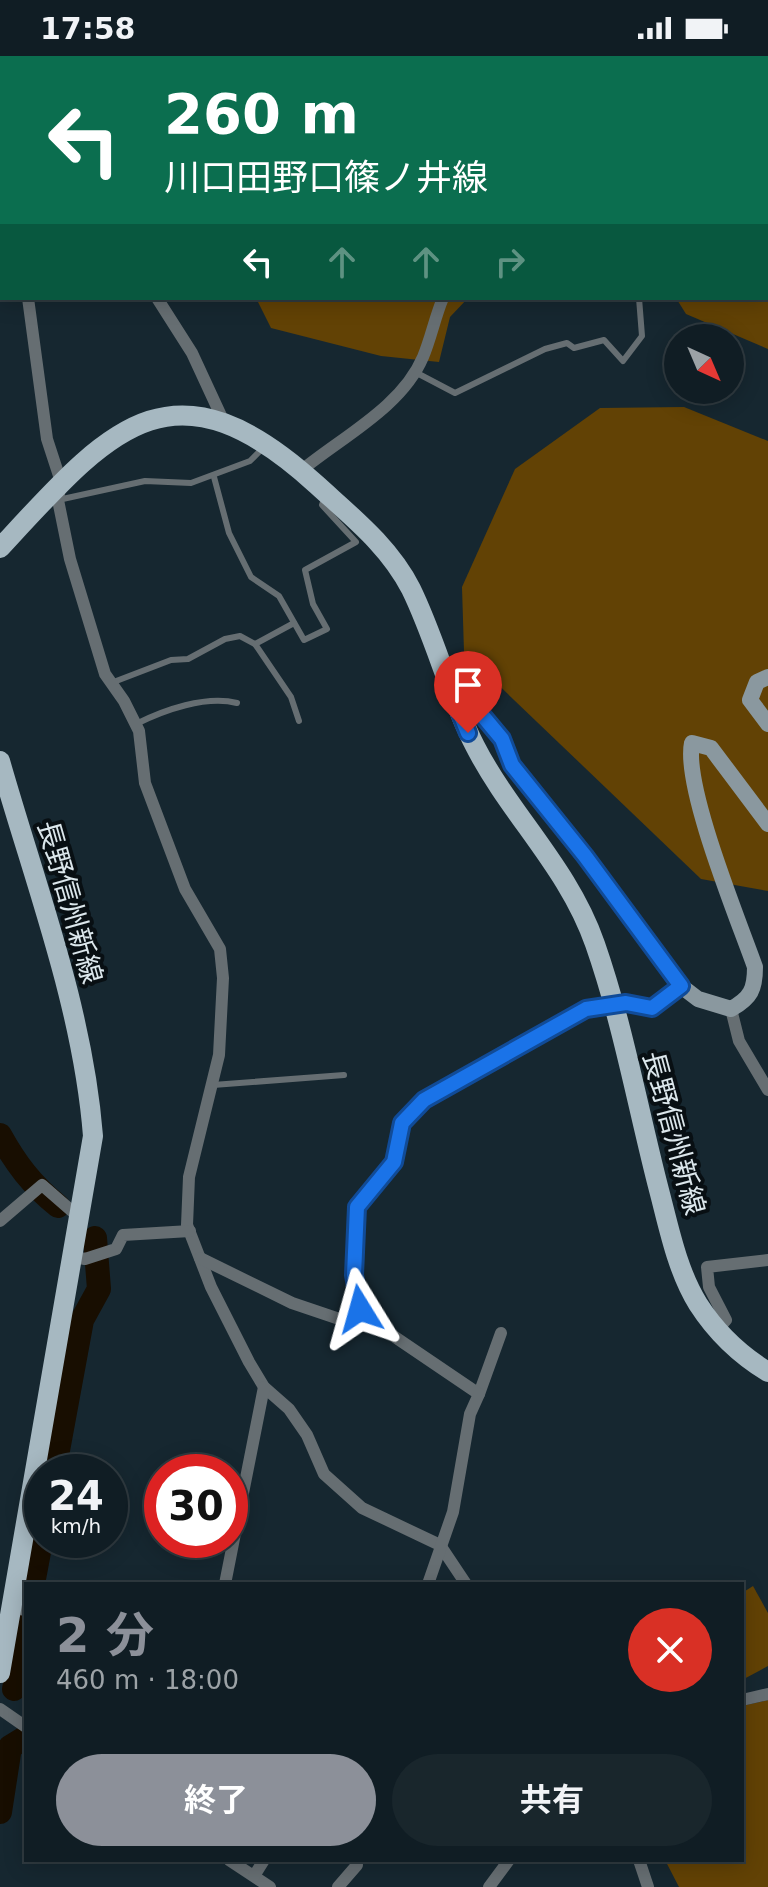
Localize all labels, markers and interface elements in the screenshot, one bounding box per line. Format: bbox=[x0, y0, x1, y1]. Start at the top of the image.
text: 17:58 bbox=[40, 11, 136, 46]
text: 260 m bbox=[164, 81, 359, 146]
icon: left bbox=[32, 88, 136, 192]
text: 川口田野口篠ノ井線 bbox=[164, 157, 488, 198]
icon: left bbox=[236, 240, 280, 284]
icon: ahead bbox=[320, 240, 364, 284]
icon: ahead bbox=[404, 240, 448, 284]
icon: right bbox=[488, 240, 532, 284]
north arrow bbox=[664, 324, 744, 404]
map controls bbox=[664, 324, 744, 404]
pin bbox=[434, 651, 502, 733]
icon: arrive bbox=[446, 663, 490, 707]
street label: 長野信州新線 bbox=[31, 817, 109, 987]
street label: 長野信州新線 bbox=[636, 1048, 712, 1218]
position arrow bbox=[318, 1267, 402, 1351]
speed limit sign: 30 bbox=[144, 1454, 248, 1558]
text: 24 bbox=[48, 1473, 104, 1519]
text: km/h bbox=[51, 1514, 101, 1538]
text: 2 分 bbox=[56, 1607, 154, 1663]
button: close bbox=[628, 1608, 712, 1692]
text: 460 m · 18:00 bbox=[56, 1665, 239, 1695]
button: 終了 bbox=[56, 1754, 376, 1846]
button: 共有 bbox=[392, 1754, 712, 1846]

